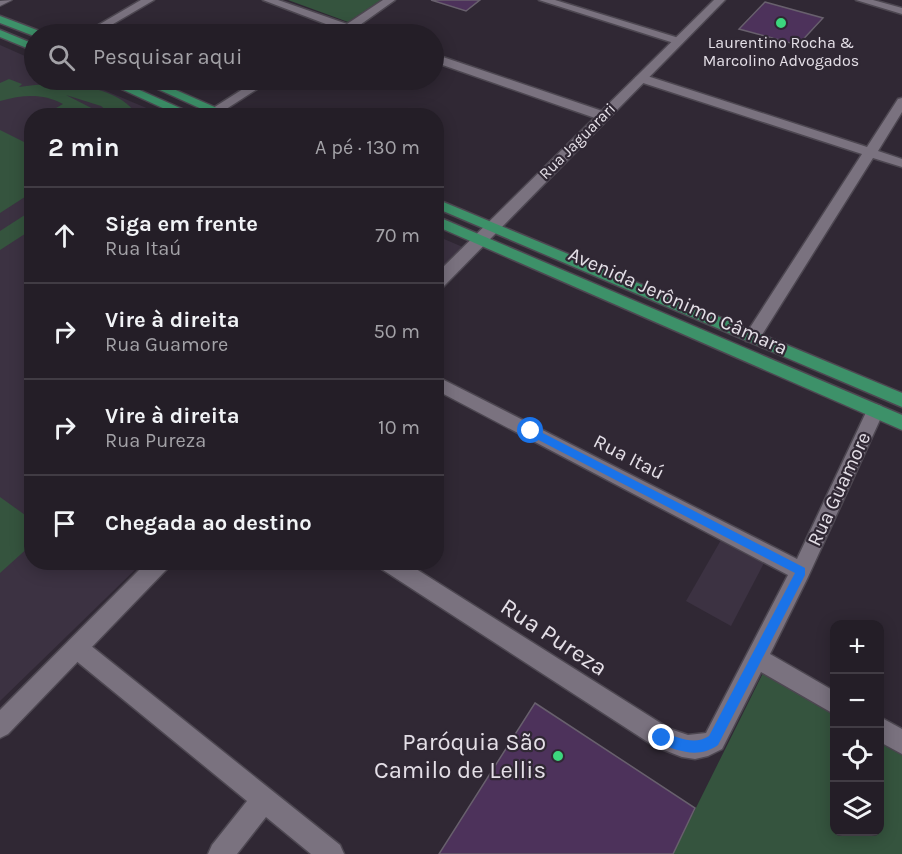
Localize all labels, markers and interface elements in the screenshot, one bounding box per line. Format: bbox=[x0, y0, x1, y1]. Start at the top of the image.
marker: Laurentino Rocha & Marcolino Advogados bbox=[774, 16, 788, 30]
search box bbox=[24, 24, 444, 90]
place label: Laurentino Rocha & Marcolino Advogados bbox=[703, 33, 859, 70]
icon: search bbox=[45, 41, 78, 74]
text: Pesquisar aqui bbox=[93, 44, 242, 70]
street label: Rua Jaguarari bbox=[535, 99, 619, 183]
text: 2 min bbox=[48, 132, 120, 163]
text: A pé · 130 m bbox=[315, 136, 420, 159]
text: Siga em frente bbox=[105, 211, 258, 237]
icon: ahead bbox=[48, 219, 81, 252]
text: 70 m bbox=[375, 224, 420, 247]
text: Rua Itaú bbox=[105, 237, 181, 260]
street label: Avenida Jerônimo Câmara bbox=[565, 242, 791, 360]
text: Vire à direita bbox=[105, 307, 240, 333]
icon: right bbox=[48, 315, 81, 348]
text: 50 m bbox=[373, 320, 420, 343]
text: Rua Guamore bbox=[105, 333, 228, 356]
text: Vire à direita bbox=[105, 403, 240, 429]
icon: right bbox=[48, 411, 81, 444]
text: 10 m bbox=[378, 416, 420, 439]
route start bbox=[517, 417, 543, 443]
street label: Rua Guamore bbox=[803, 428, 875, 550]
text: Rua Pureza bbox=[105, 429, 206, 452]
street label: Rua Itaú bbox=[590, 429, 668, 485]
icon: arrive bbox=[48, 507, 81, 540]
text: Chegada ao destino bbox=[105, 510, 312, 536]
street label: Rua Pureza bbox=[495, 592, 613, 682]
map controls bbox=[830, 620, 884, 836]
button: + bbox=[830, 620, 884, 674]
button: − bbox=[830, 674, 884, 728]
route end bbox=[648, 724, 674, 750]
place label: Paróquia São Camilo de Lellis bbox=[374, 728, 546, 784]
button: locate bbox=[830, 728, 884, 782]
marker: Paróquia São Camilo de Lellis bbox=[551, 749, 565, 763]
button: layers bbox=[830, 782, 884, 836]

